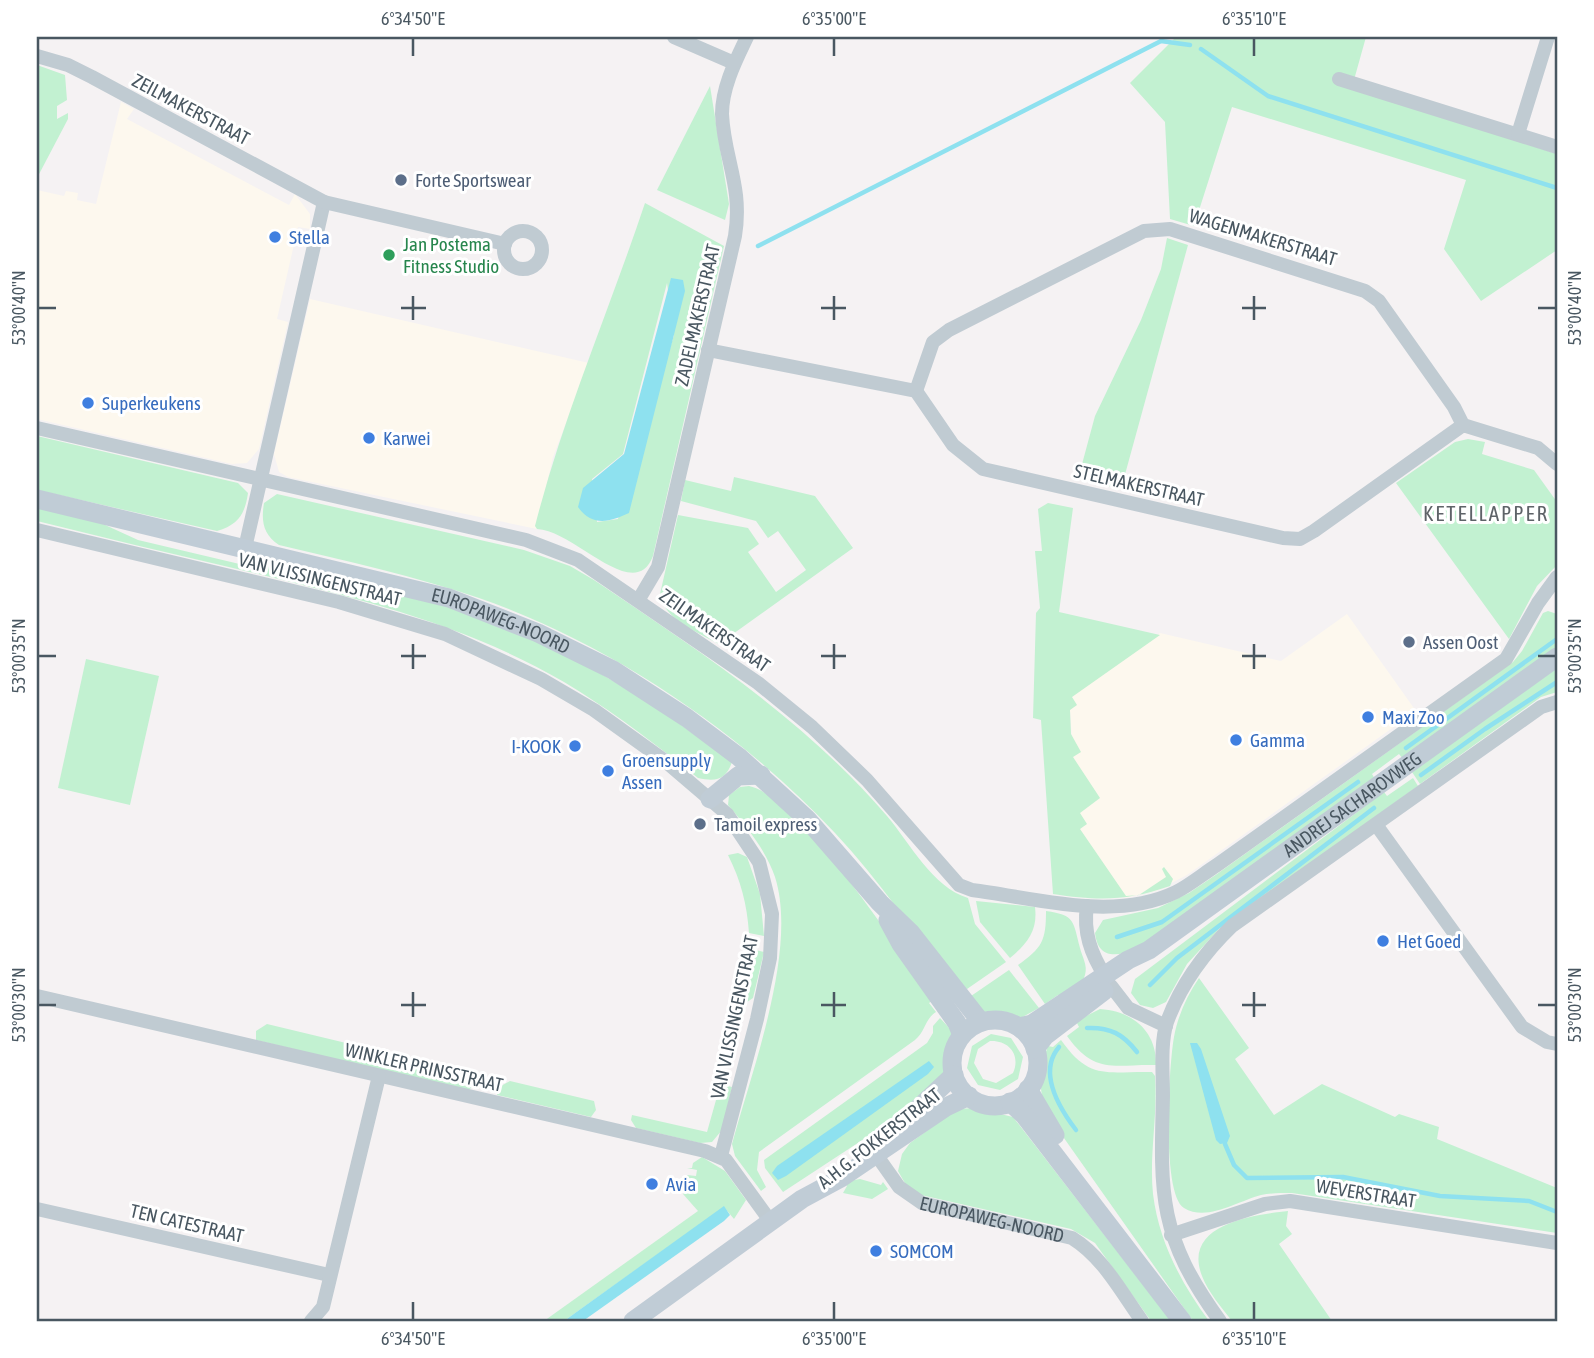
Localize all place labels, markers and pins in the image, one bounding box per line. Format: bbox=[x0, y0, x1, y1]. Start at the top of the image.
place label: Forte Sportswear bbox=[415, 169, 531, 191]
marker: Forte Sportswear bbox=[393, 172, 409, 188]
place label: Stella bbox=[289, 226, 330, 248]
marker: Stella bbox=[267, 229, 283, 245]
place label: Jan Postema Fitness Studio bbox=[403, 233, 499, 277]
marker: Jan Postema Fitness Studio bbox=[381, 247, 397, 263]
place label: Superkeukens bbox=[102, 392, 201, 414]
marker: Superkeukens bbox=[80, 395, 96, 411]
place label: Karwei bbox=[383, 427, 431, 449]
marker: Karwei bbox=[361, 430, 377, 446]
place label: Assen Oost bbox=[1423, 631, 1498, 653]
marker: Assen Oost bbox=[1401, 634, 1417, 650]
place label: Maxi Zoo bbox=[1382, 706, 1445, 728]
marker: Maxi Zoo bbox=[1360, 709, 1376, 725]
place label: Gamma bbox=[1250, 729, 1305, 751]
marker: Gamma bbox=[1228, 732, 1244, 748]
place label: I-KOOK bbox=[511, 735, 562, 757]
marker: I-KOOK bbox=[567, 738, 583, 754]
place label: Groensupply Assen bbox=[622, 749, 711, 793]
marker: Groensupply Assen bbox=[600, 763, 616, 779]
place label: Tamoil express bbox=[714, 813, 818, 835]
marker: Tamoil express bbox=[692, 816, 708, 832]
place label: Het Goed bbox=[1397, 930, 1461, 952]
marker: Het Goed bbox=[1375, 933, 1391, 949]
place label: Avia bbox=[666, 1173, 696, 1195]
marker: Avia bbox=[644, 1176, 660, 1192]
place label: SOMCOM bbox=[890, 1240, 954, 1262]
marker: SOMCOM bbox=[868, 1243, 884, 1259]

